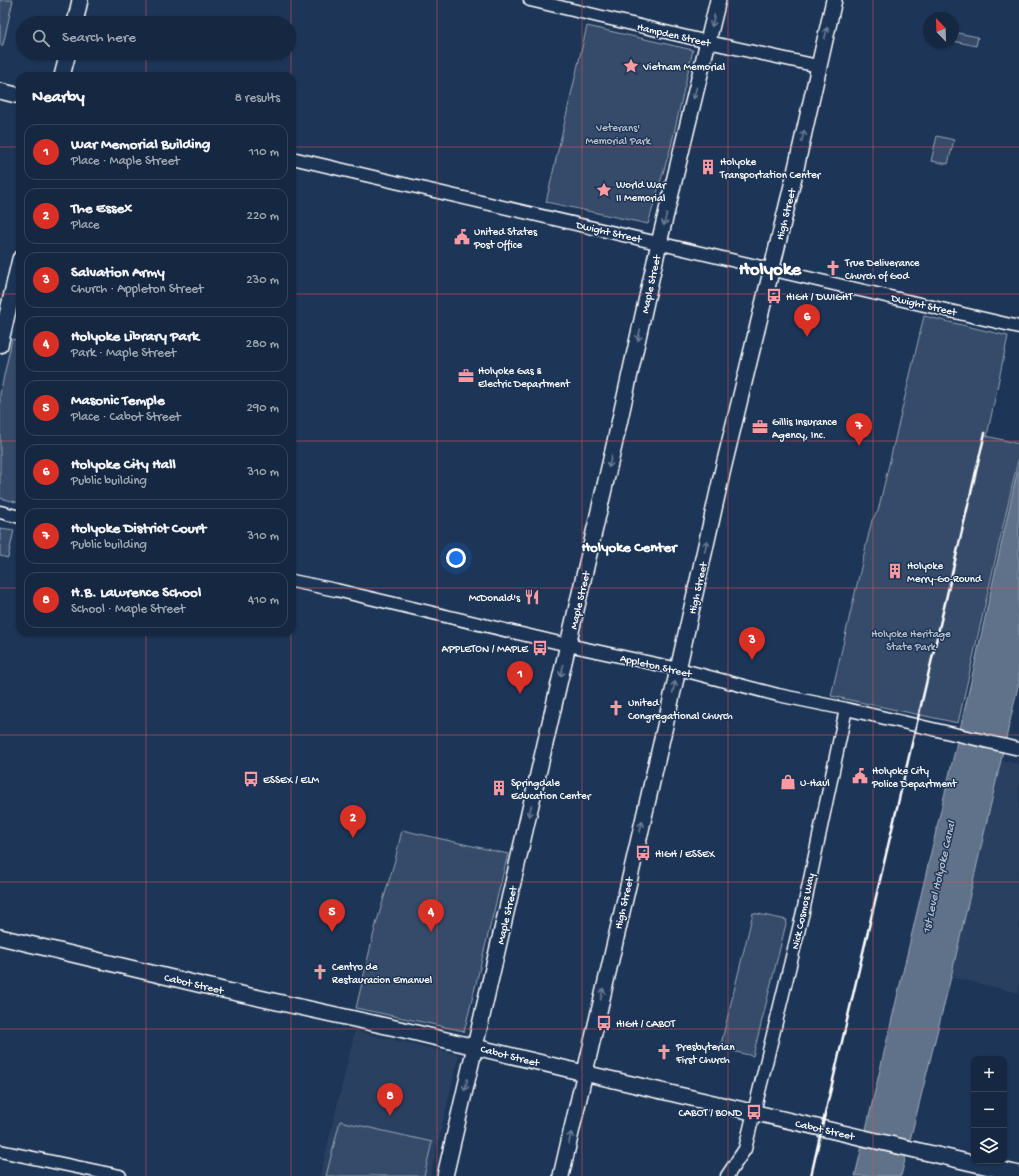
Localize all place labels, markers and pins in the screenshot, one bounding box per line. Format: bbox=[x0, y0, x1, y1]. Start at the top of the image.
place icon: Vietnam Memorial bbox=[622, 57, 640, 75]
place label: Vietnam Memorial bbox=[642, 62, 726, 74]
place label: Holyoke Transportation Center bbox=[719, 157, 822, 182]
building icon: Holyoke Transportation Center bbox=[699, 158, 717, 176]
place label: World War II Memorial bbox=[616, 180, 667, 205]
place icon: World War II Memorial bbox=[595, 181, 613, 199]
place label: United States Post Office bbox=[473, 227, 538, 252]
public building icon: United States Post Office bbox=[453, 228, 471, 246]
place label: True Deliverance Church of God bbox=[844, 258, 920, 283]
church icon: True Deliverance Church of God bbox=[824, 259, 842, 277]
bus stop icon: HIGH / DWIGHT bbox=[765, 287, 783, 305]
place label: HIGH / DWIGHT bbox=[786, 292, 853, 304]
pin: 6 bbox=[794, 304, 820, 337]
place label: Holyoke Gas & Electric Department bbox=[478, 366, 571, 391]
office icon: Holyoke Gas & Electric Department bbox=[457, 367, 475, 385]
pin: 7 bbox=[846, 413, 872, 446]
place label: Gillis Insurance Agency, Inc. bbox=[772, 417, 837, 442]
office icon: Gillis Insurance Agency, Inc. bbox=[751, 418, 769, 436]
place label: Holyoke Merry-Go-Round bbox=[907, 561, 983, 586]
building icon: Holyoke Merry-Go-Round bbox=[886, 562, 904, 580]
restaurant icon: McDonald's bbox=[523, 588, 541, 606]
place label: McDonald's bbox=[469, 593, 521, 605]
pin: 3 bbox=[739, 627, 765, 660]
bus stop icon: APPLETON / MAPLE bbox=[531, 639, 549, 657]
place label: APPLETON / MAPLE bbox=[442, 644, 529, 656]
pin: 1 bbox=[507, 661, 533, 694]
place label: United Congregational Church bbox=[628, 698, 733, 723]
church icon: United Congregational Church bbox=[607, 699, 625, 717]
place label: Holyoke City Police Department bbox=[871, 766, 958, 791]
public building icon: Holyoke City Police Department bbox=[851, 767, 869, 785]
bus stop icon: ESSEX / ELM bbox=[242, 770, 260, 788]
shop icon: U-Haul bbox=[779, 773, 797, 791]
place label: ESSEX / ELM bbox=[263, 775, 319, 787]
place label: Springdale Education Center bbox=[511, 778, 592, 803]
place label: U-Haul bbox=[800, 778, 830, 790]
building icon: Springdale Education Center bbox=[490, 779, 508, 797]
pin: 2 bbox=[340, 805, 366, 838]
bus stop icon: HIGH / ESSEX bbox=[634, 844, 652, 862]
place label: HIGH / ESSEX bbox=[655, 849, 716, 861]
pin: 5 bbox=[319, 899, 345, 932]
pin: 4 bbox=[418, 899, 444, 932]
place label: Centro de Restauracion Emanuel bbox=[332, 962, 433, 987]
church icon: Centro de Restauracion Emanuel bbox=[311, 963, 329, 981]
bus stop icon: HIGH / CABOT bbox=[595, 1014, 613, 1032]
place label: HIGH / CABOT bbox=[616, 1019, 676, 1031]
place label: Presbyterian First Church bbox=[675, 1042, 735, 1067]
church icon: Presbyterian First Church bbox=[655, 1043, 673, 1061]
pin: 8 bbox=[377, 1083, 403, 1116]
bus stop icon: CABOT / BOND bbox=[745, 1103, 763, 1121]
place label: CABOT / BOND bbox=[679, 1108, 743, 1120]

